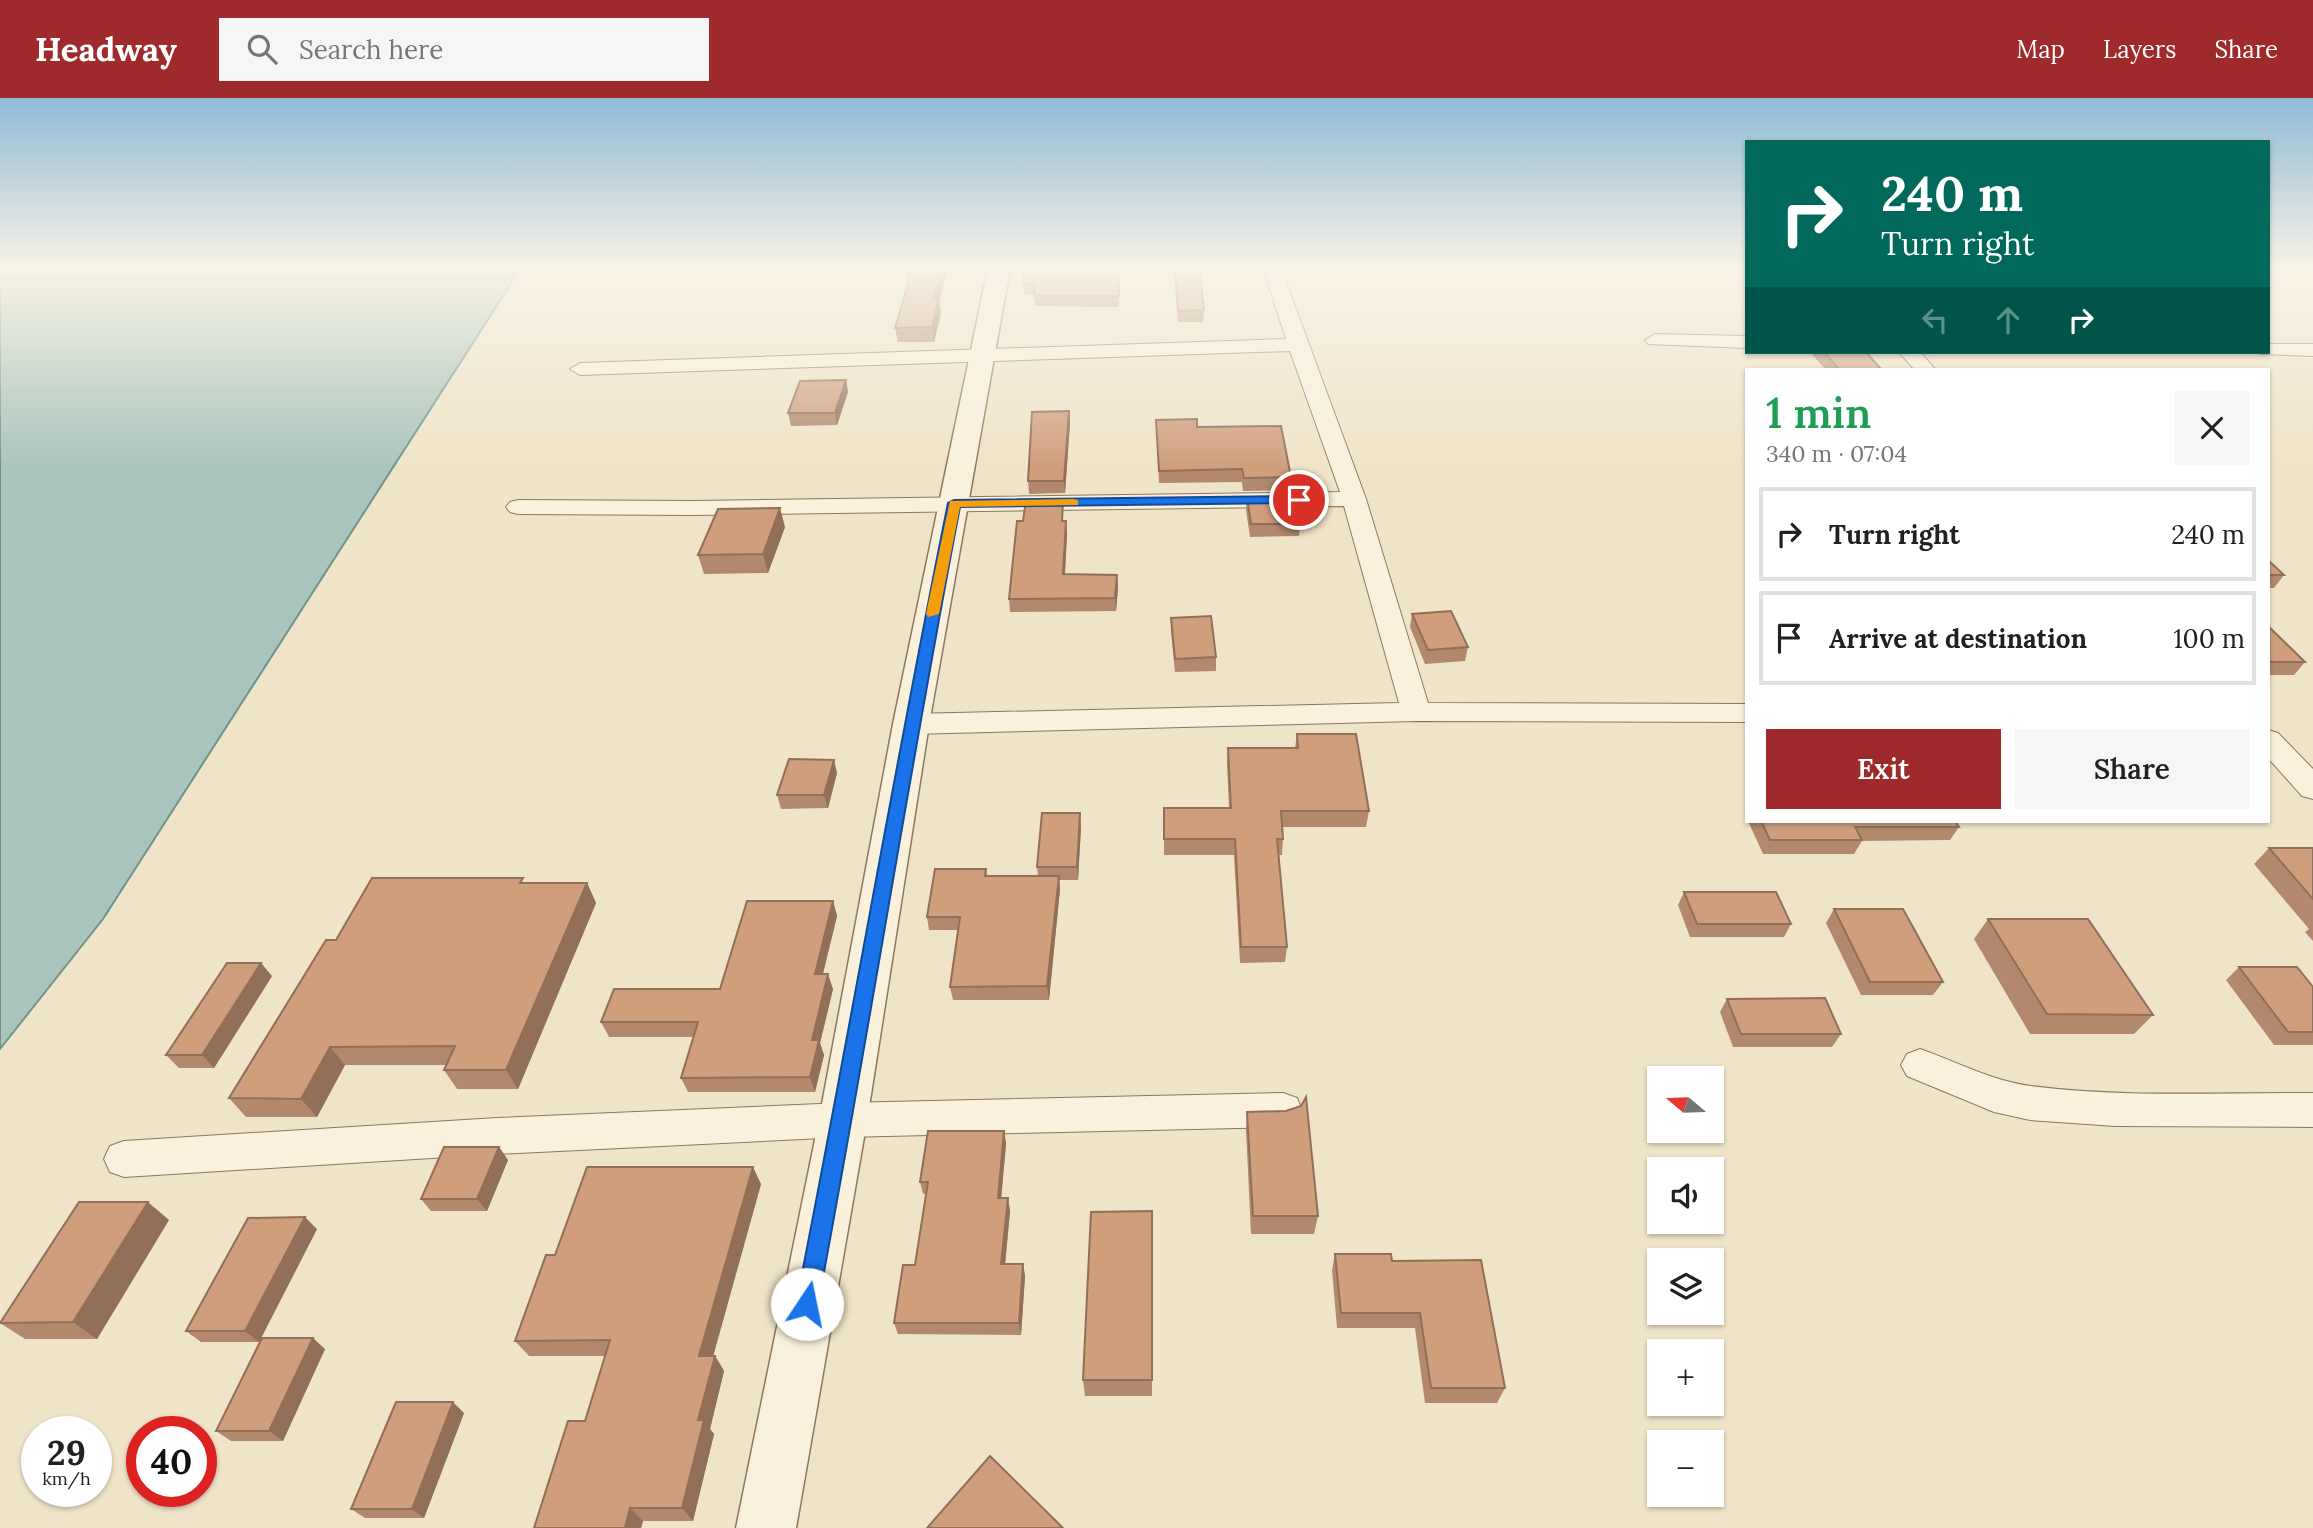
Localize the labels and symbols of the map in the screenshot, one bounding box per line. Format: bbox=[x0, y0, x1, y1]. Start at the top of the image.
pin bbox=[1269, 470, 1329, 530]
north arrow bbox=[1647, 1066, 1724, 1143]
position arrow bbox=[770, 1267, 844, 1341]
speed limit sign: 40 bbox=[126, 1416, 217, 1507]

